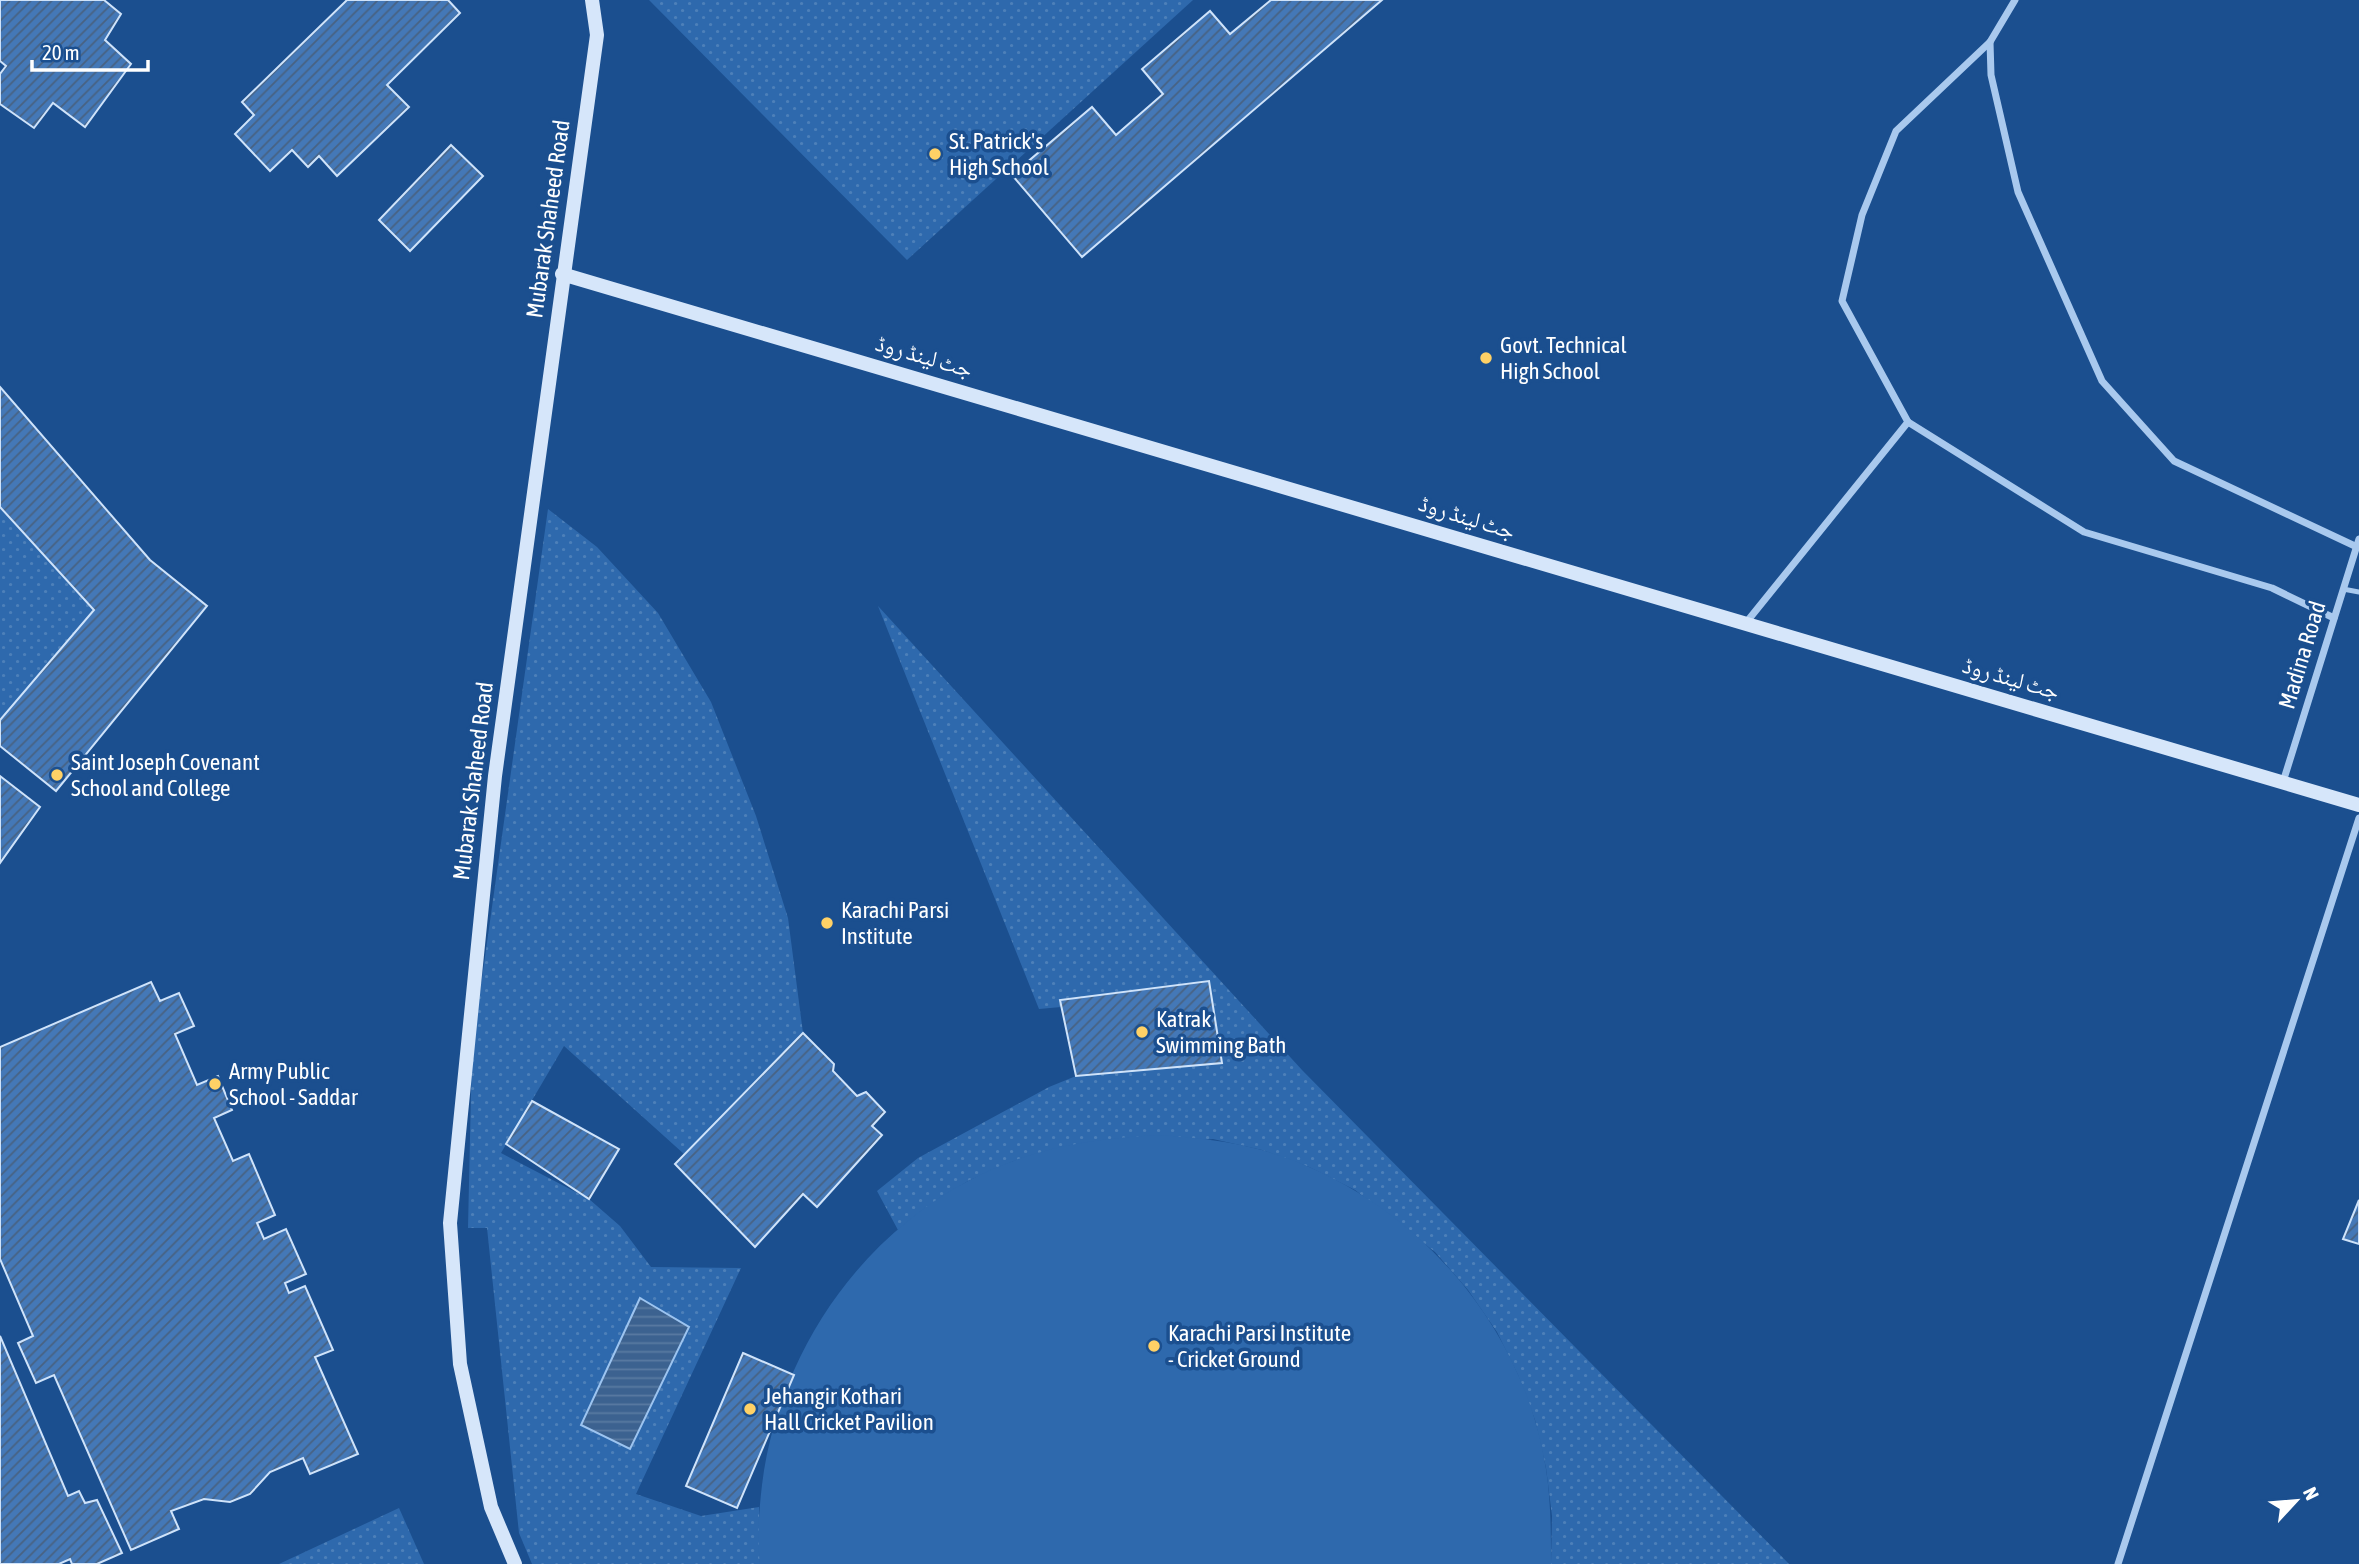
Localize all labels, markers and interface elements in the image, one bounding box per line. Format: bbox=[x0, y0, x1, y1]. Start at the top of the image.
scale bar bbox=[32, 28, 147, 72]
text: 20 m bbox=[42, 40, 80, 64]
street label: Mubarak Shaheed Road bbox=[521, 118, 575, 320]
place label: St. Patrick's High School bbox=[949, 128, 1049, 180]
marker: St. Patrick's High School bbox=[927, 146, 943, 162]
street label: جٹ لینڈ روڈ bbox=[872, 330, 975, 383]
place label: Govt. Technical High School bbox=[1500, 332, 1627, 384]
marker: Govt. Technical High School bbox=[1478, 350, 1494, 366]
street label: جٹ لینڈ روڈ bbox=[1415, 490, 1518, 544]
street label: Madina Road bbox=[2273, 598, 2331, 712]
street label: جٹ لینڈ روڈ bbox=[1959, 652, 2062, 705]
street label: Mubarak Shaheed Road bbox=[448, 680, 498, 882]
place label: Saint Joseph Covenant School and College bbox=[71, 749, 260, 801]
marker: Saint Joseph Covenant School and College bbox=[49, 767, 65, 783]
place label: Karachi Parsi Institute bbox=[841, 897, 949, 949]
marker: Karachi Parsi Institute bbox=[819, 915, 835, 931]
place label: Katrak Swimming Bath bbox=[1156, 1006, 1286, 1058]
marker: Katrak Swimming Bath bbox=[1134, 1024, 1150, 1040]
place label: Army Public School - Saddar bbox=[229, 1058, 359, 1110]
marker: Army Public School - Saddar bbox=[207, 1076, 223, 1092]
place label: Karachi Parsi Institute - Cricket Ground bbox=[1168, 1320, 1351, 1372]
marker: Karachi Parsi Institute - Cricket Ground bbox=[1146, 1338, 1162, 1354]
place label: Jehangir Kothari Hall Cricket Pavilion bbox=[764, 1383, 934, 1435]
marker: Jehangir Kothari Hall Cricket Pavilion bbox=[742, 1401, 758, 1417]
north arrow bbox=[2261, 1466, 2331, 1536]
text: N bbox=[2299, 1484, 2324, 1503]

